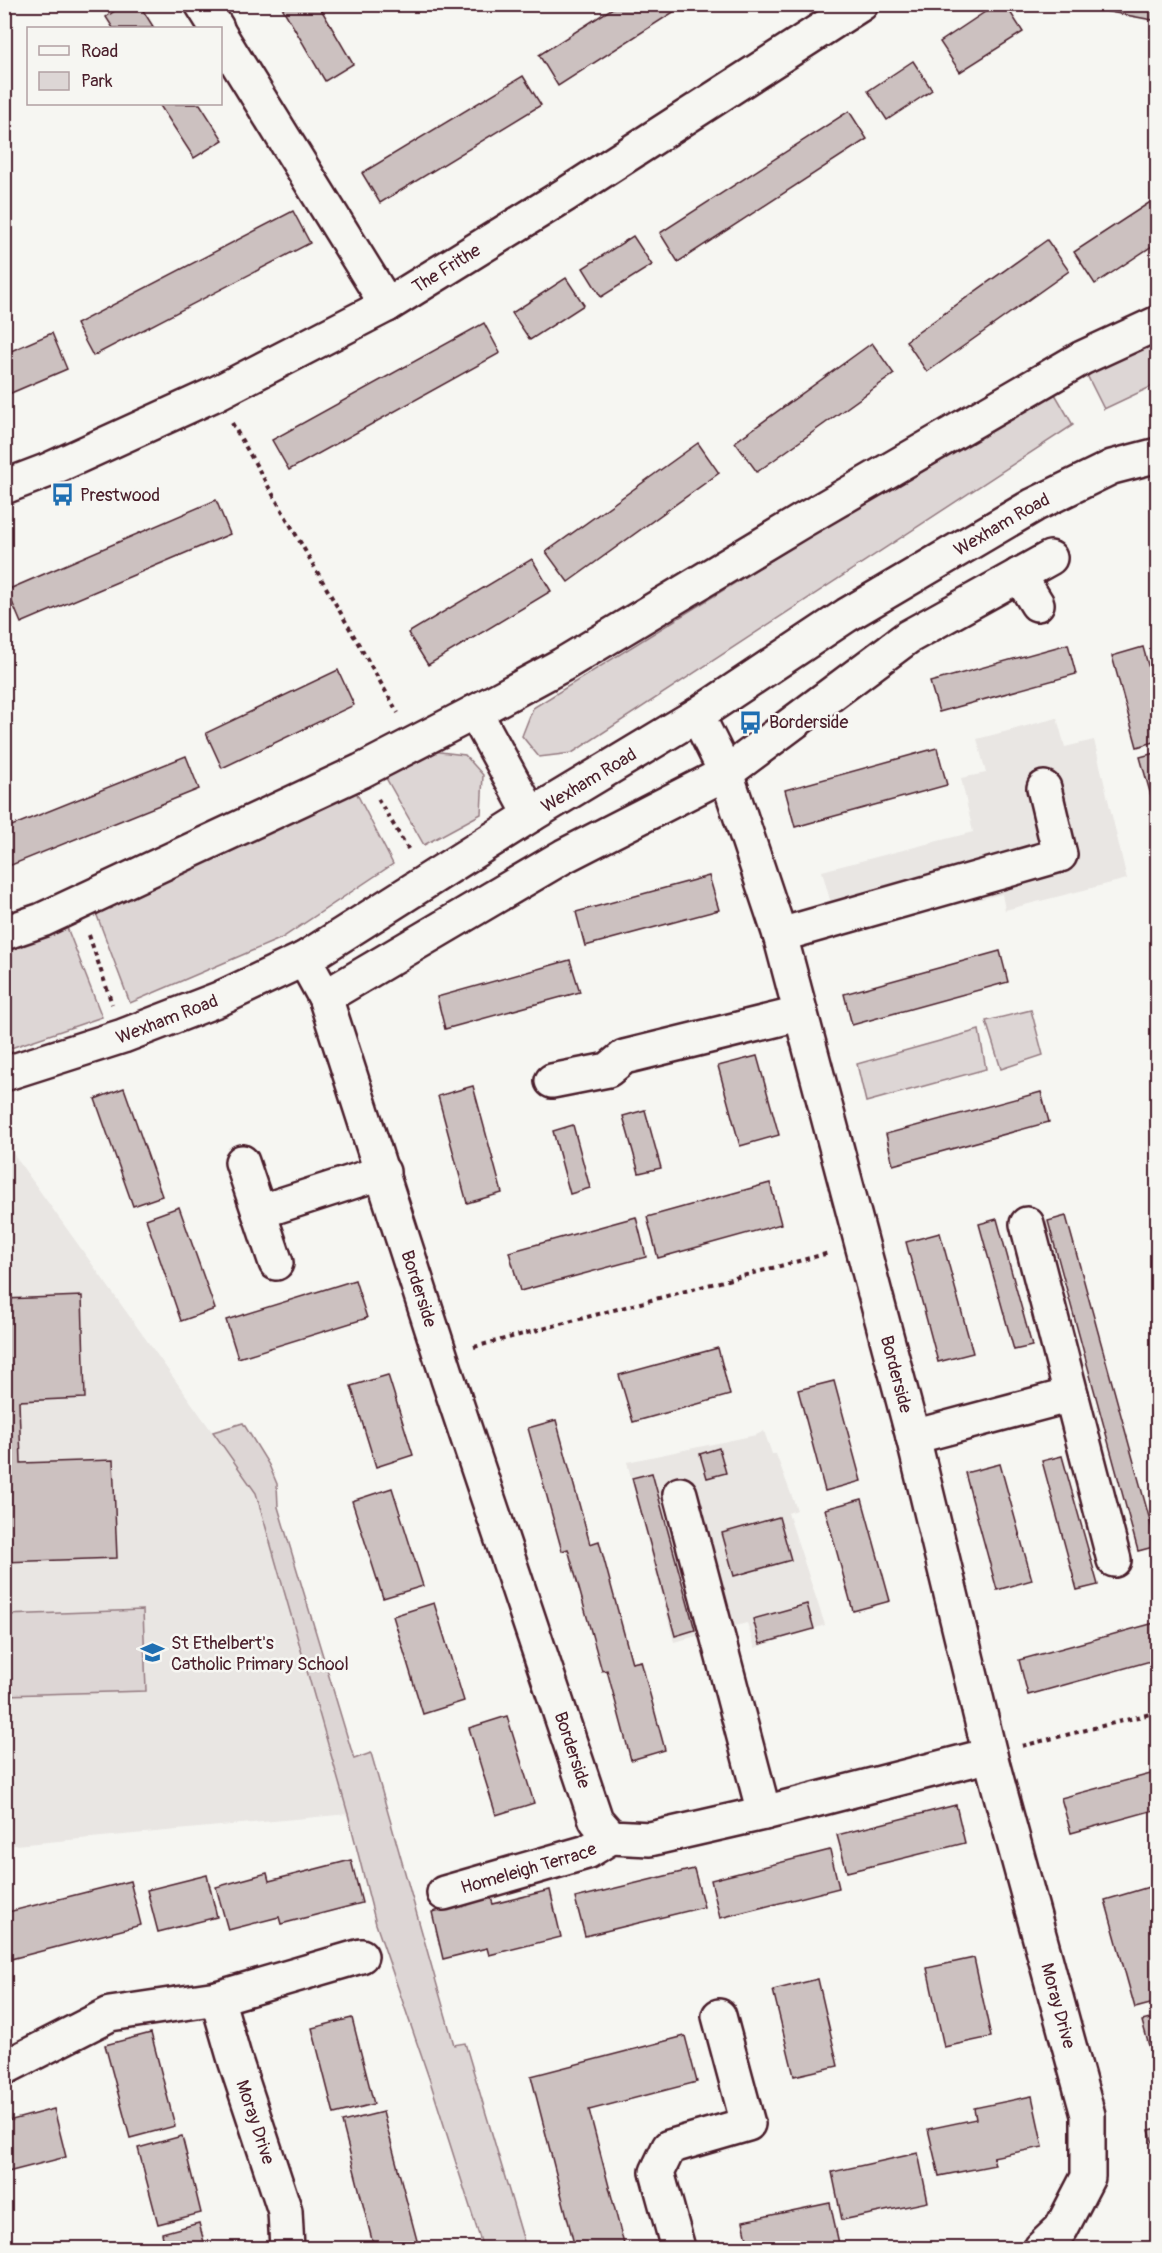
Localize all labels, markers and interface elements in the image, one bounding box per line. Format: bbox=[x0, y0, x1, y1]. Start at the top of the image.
legend bbox=[27, 27, 222, 105]
text: Road bbox=[81, 40, 118, 63]
text: Park bbox=[81, 70, 113, 93]
street label: The Frithe bbox=[408, 238, 485, 298]
bus stop icon: Prestwood bbox=[49, 482, 75, 508]
place label: Prestwood bbox=[80, 484, 160, 507]
street label: Wexham Road bbox=[950, 488, 1053, 561]
bus stop icon: Borderside bbox=[738, 709, 764, 735]
place label: Borderside bbox=[769, 711, 848, 734]
street label: Wexham Road bbox=[537, 743, 641, 818]
street label: Wexham Road bbox=[113, 989, 221, 1049]
street label: Borderside bbox=[396, 1248, 442, 1330]
street label: Borderside bbox=[875, 1333, 918, 1416]
place label: St Ethelbert's Catholic Primary School bbox=[171, 1632, 349, 1676]
school or university icon: St Ethelbert's Catholic Primary School bbox=[140, 1640, 166, 1666]
street label: Borderside bbox=[549, 1709, 596, 1791]
street label: Homeleigh Terrace bbox=[458, 1837, 601, 1899]
street label: Moray Drive bbox=[1036, 1961, 1081, 2051]
street label: Moray Drive bbox=[231, 2077, 280, 2167]

